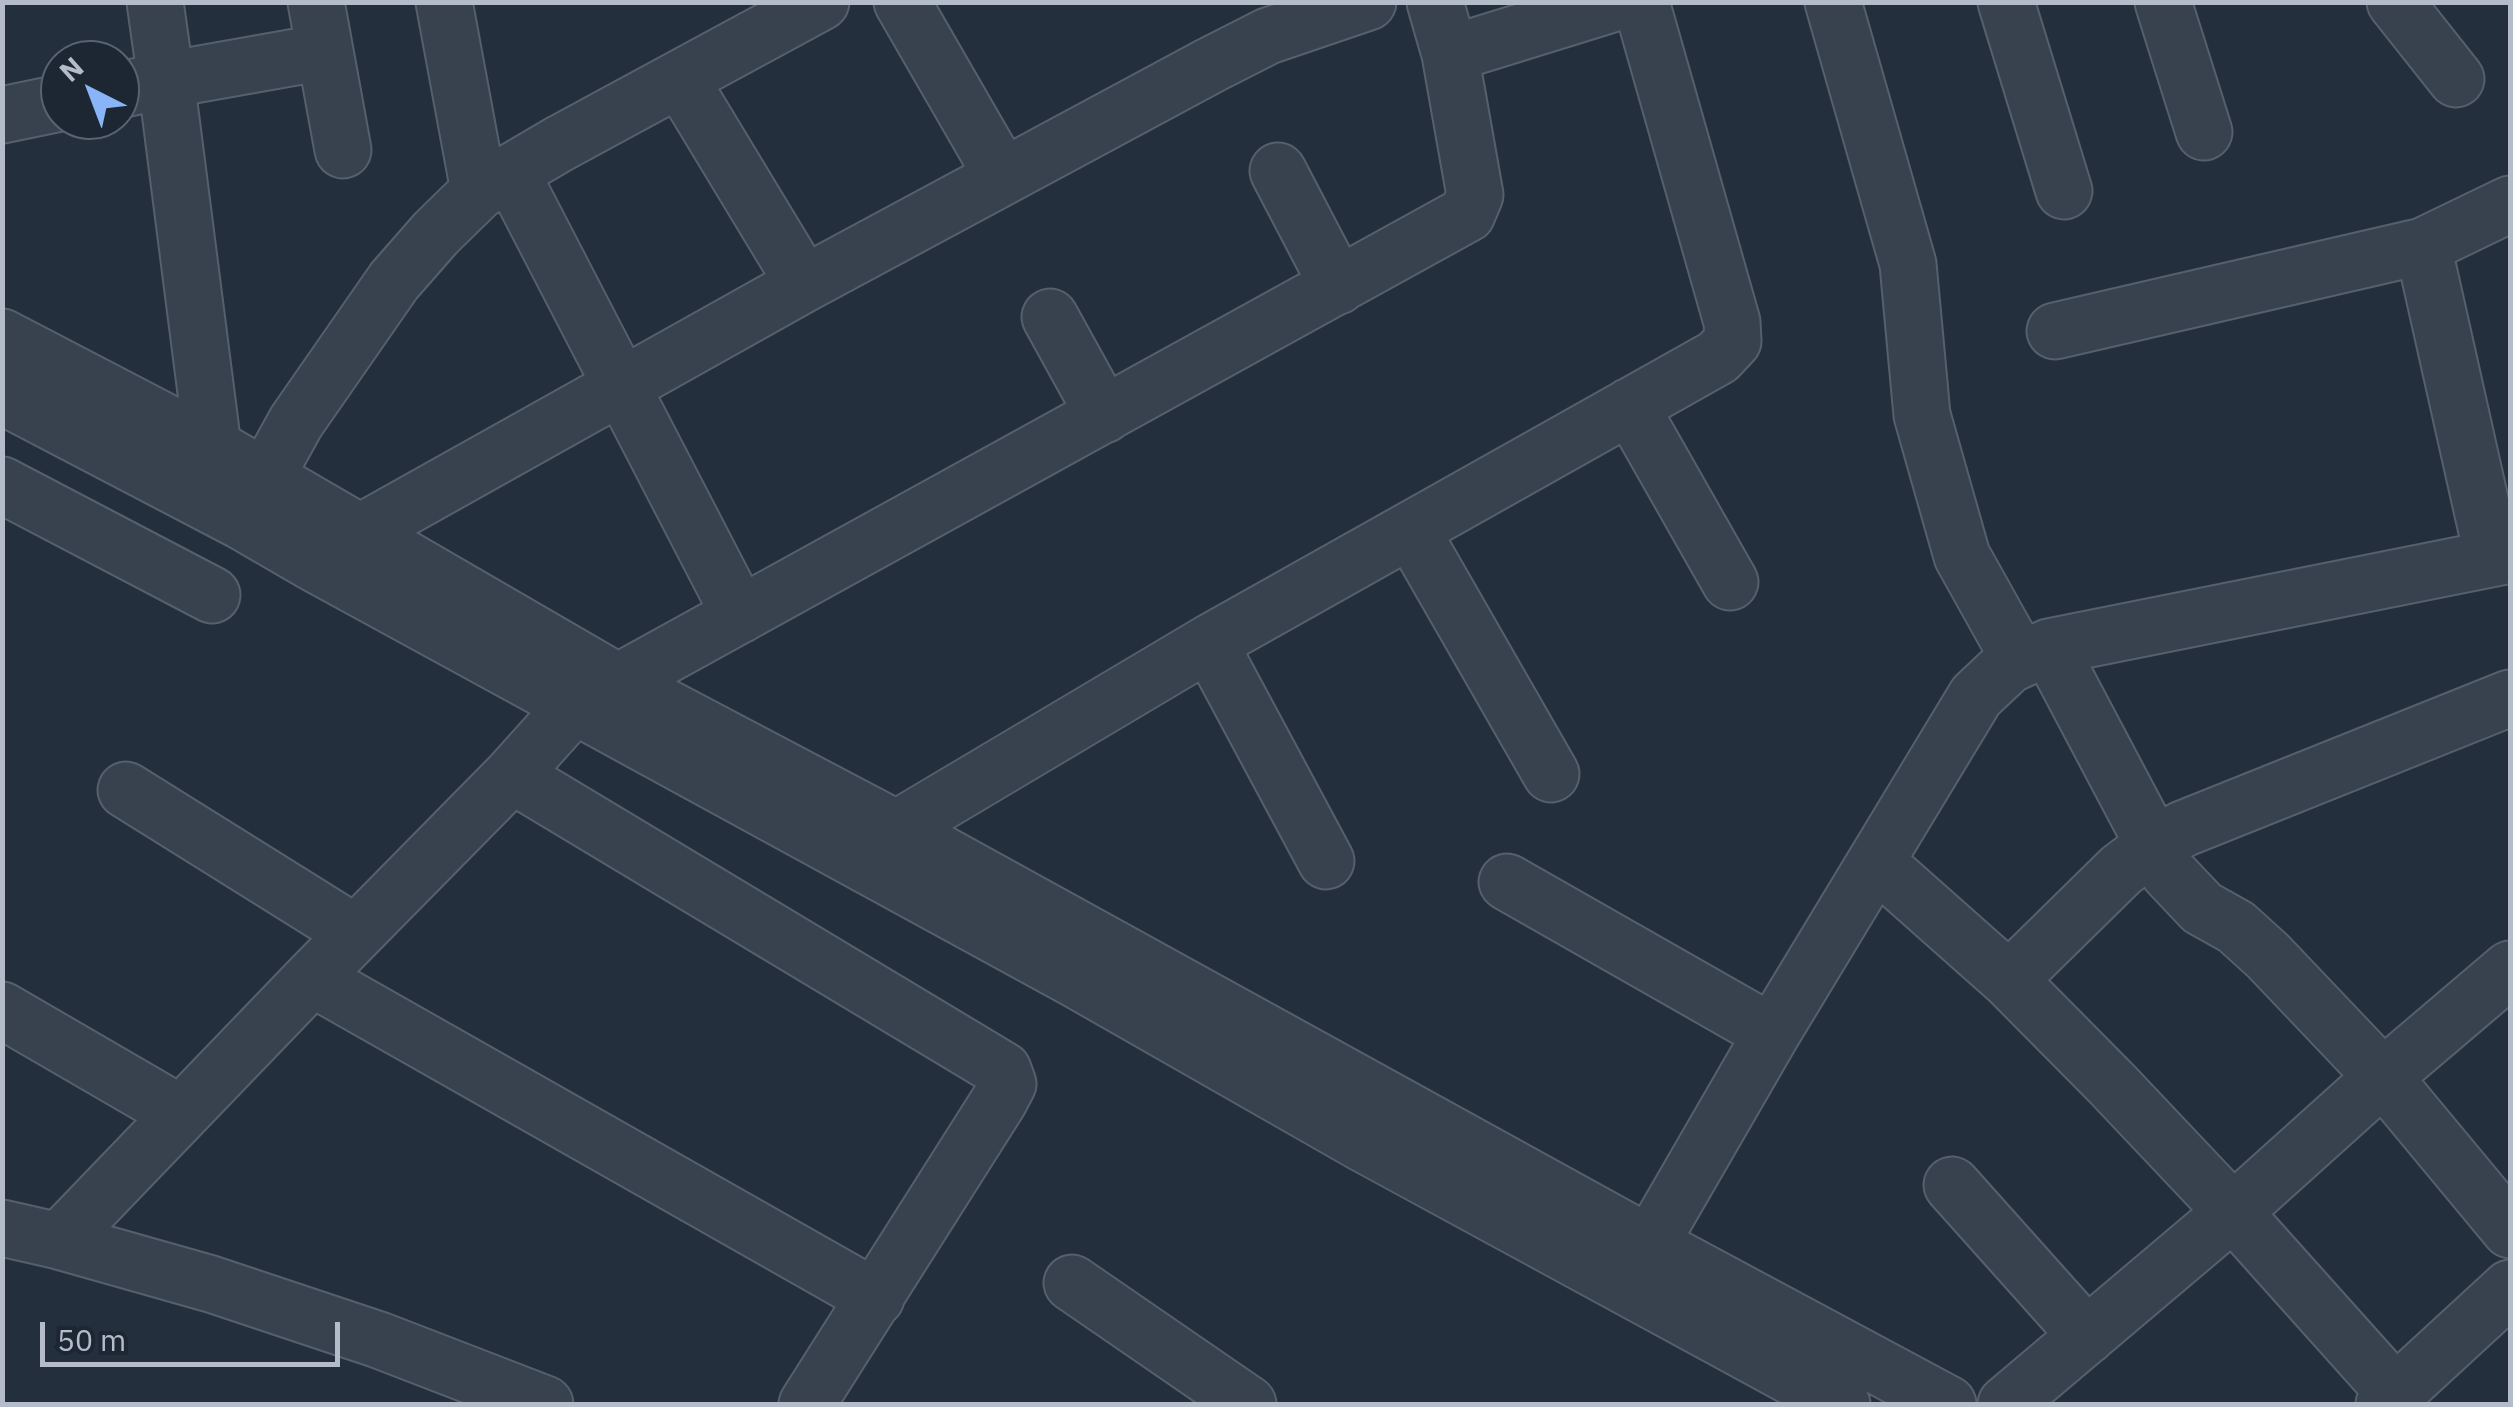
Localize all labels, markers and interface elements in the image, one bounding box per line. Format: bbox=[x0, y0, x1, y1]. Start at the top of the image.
north arrow bbox=[40, 40, 140, 140]
text: N bbox=[51, 48, 91, 89]
scale bar bbox=[45, 1302, 345, 1364]
text: 50 m bbox=[57, 1320, 126, 1359]

